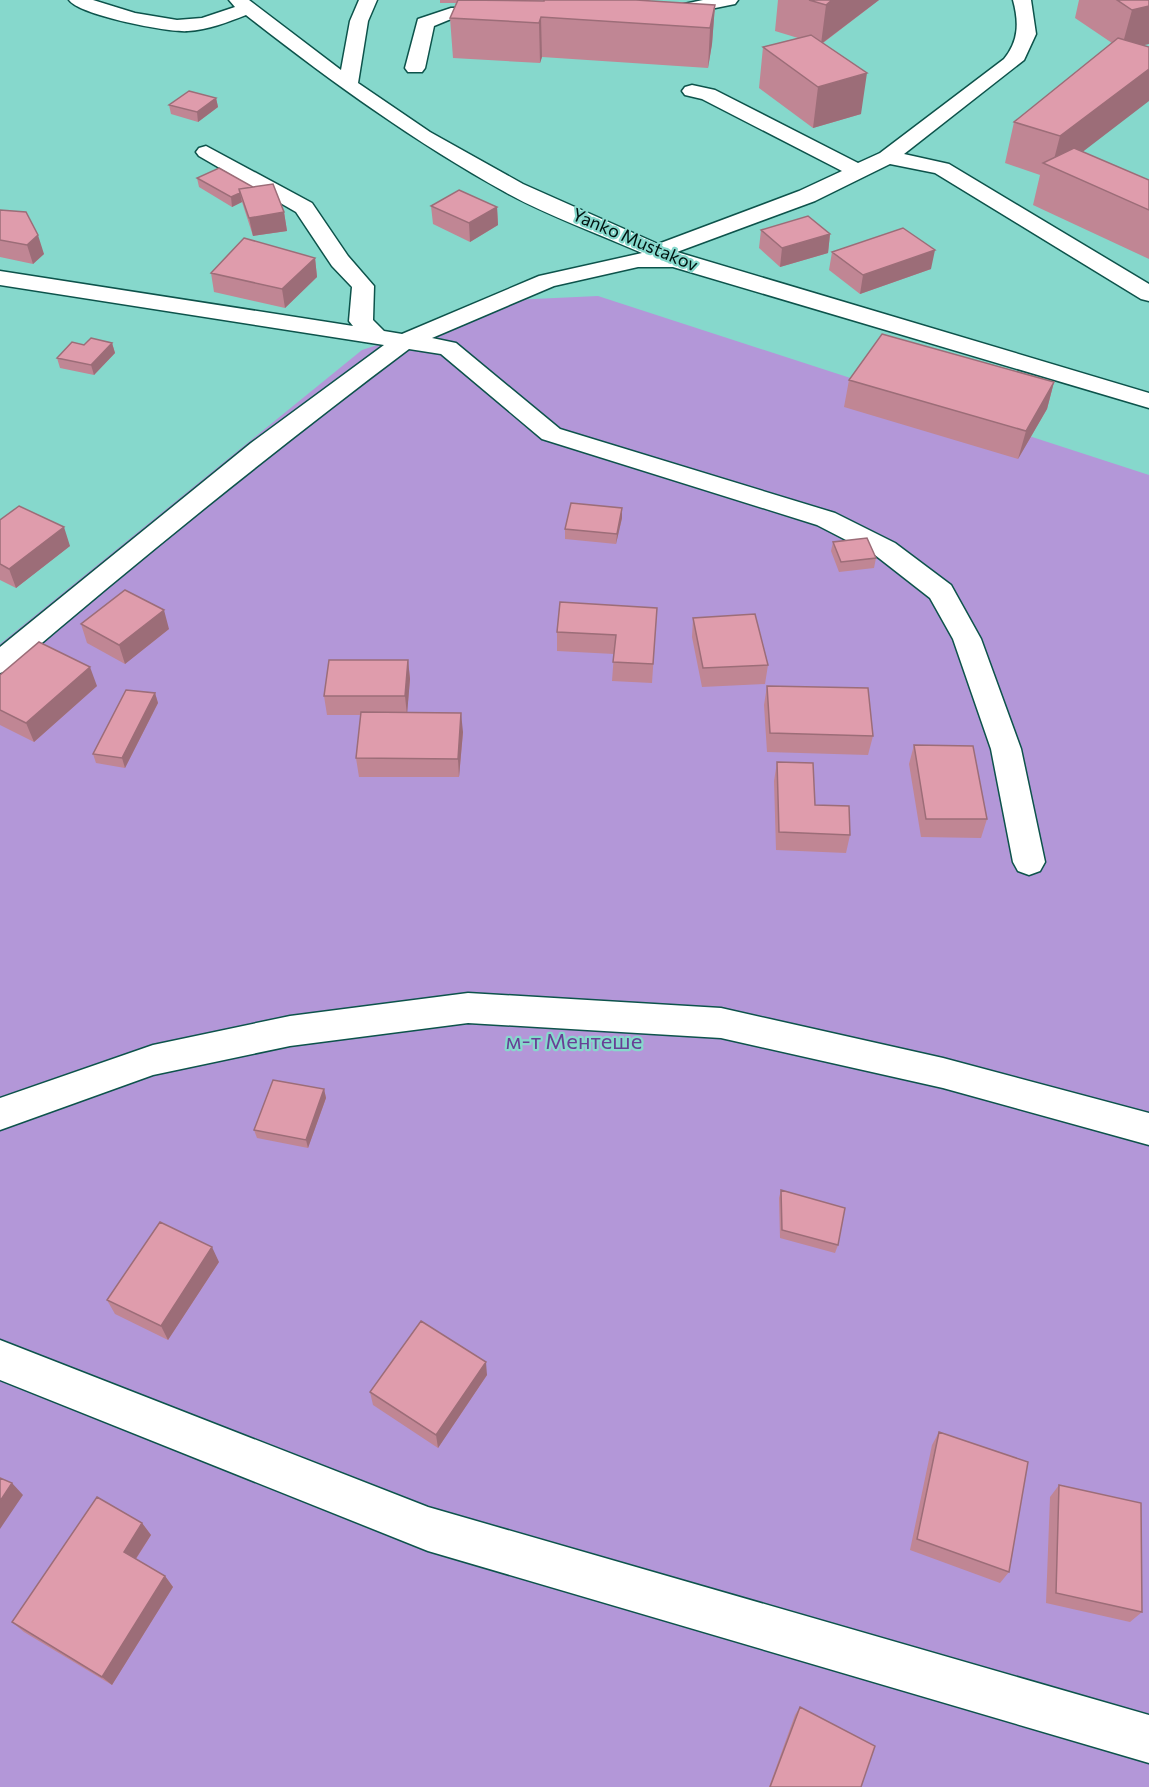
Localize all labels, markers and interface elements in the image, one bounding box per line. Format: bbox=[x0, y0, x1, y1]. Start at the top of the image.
street label: Yanko Mustakov bbox=[569, 203, 702, 275]
park label: м-т Ментeше bbox=[506, 1027, 642, 1054]

